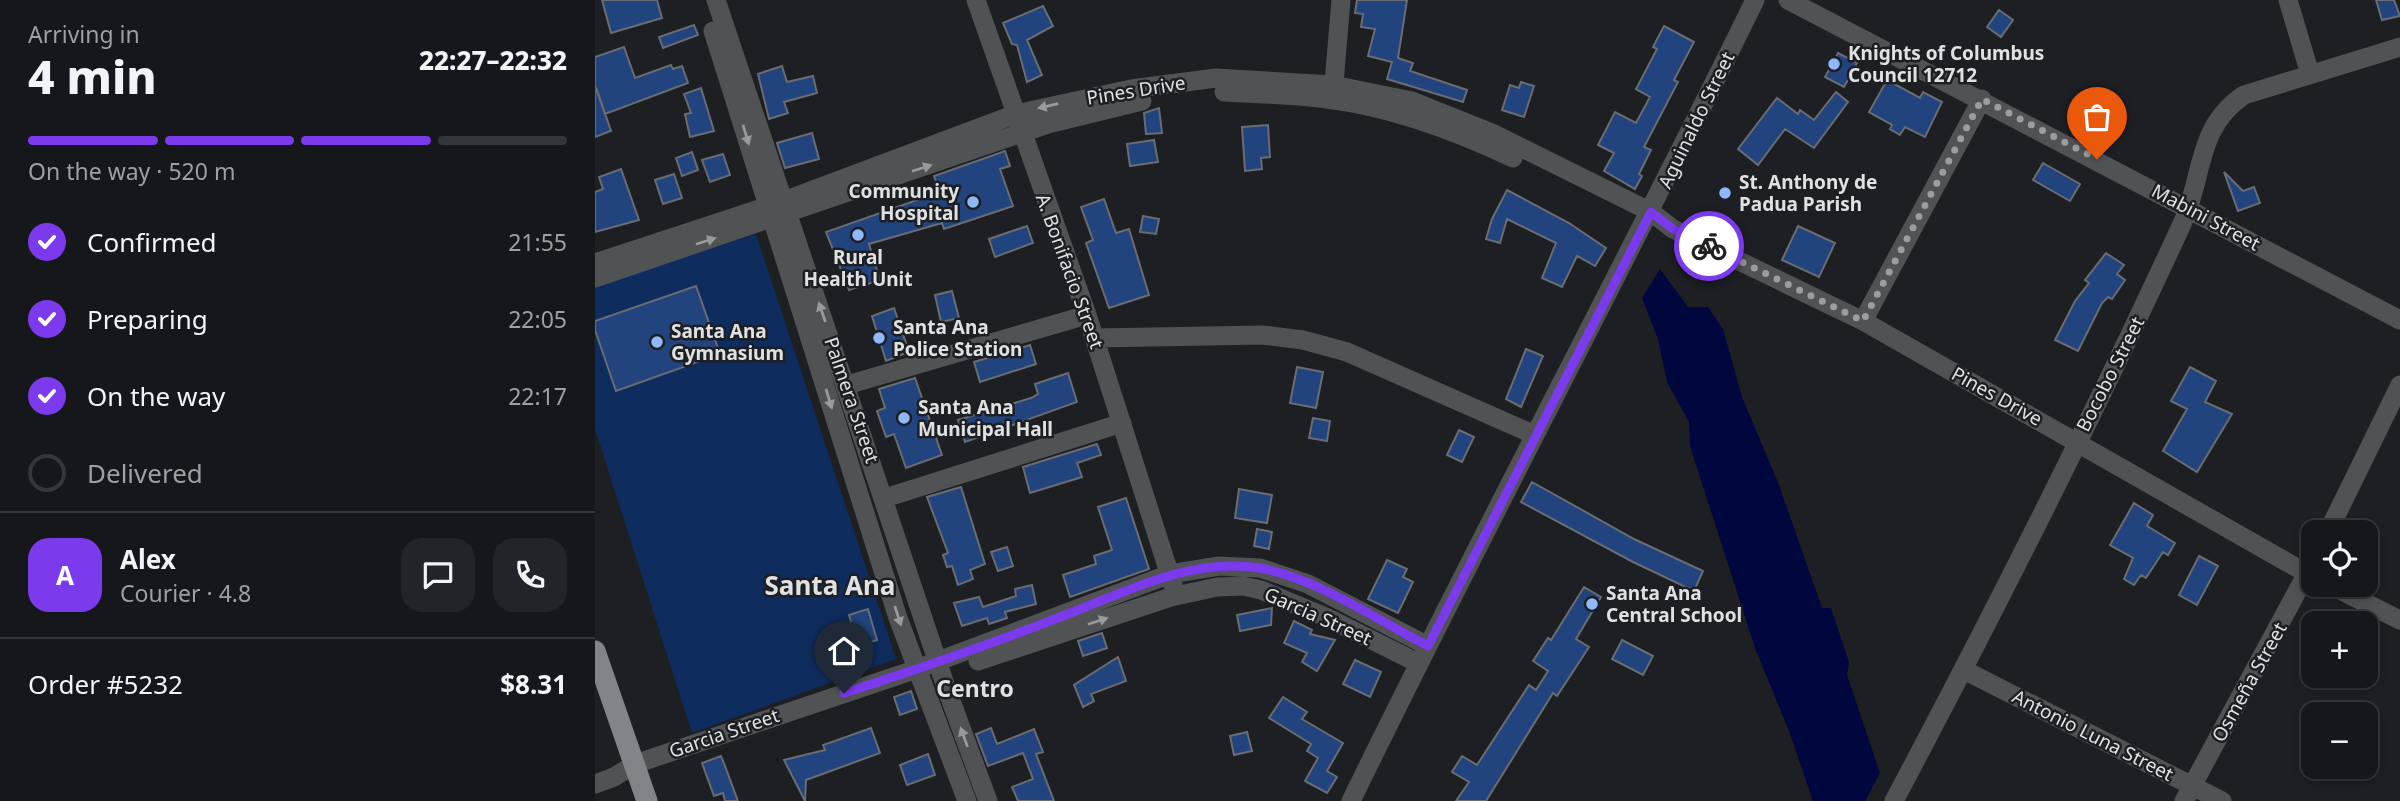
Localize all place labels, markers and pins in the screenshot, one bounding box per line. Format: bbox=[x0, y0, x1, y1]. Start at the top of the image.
place label: Knights of Columbus Council 12712 bbox=[1848, 40, 2044, 88]
marker: Knights of Columbus Council 12712 bbox=[1826, 56, 1842, 72]
pin bbox=[2067, 87, 2127, 159]
place label: St. Anthony de Padua Parish bbox=[1739, 169, 1877, 217]
place label: Community Hospital bbox=[848, 178, 959, 226]
marker: St. Anthony de Padua Parish bbox=[1717, 185, 1733, 201]
marker: Community Hospital bbox=[965, 194, 981, 210]
marker: Rural Health Unit bbox=[850, 227, 866, 243]
place label: Rural Health Unit bbox=[803, 244, 913, 292]
place label: Santa Ana Police Station bbox=[893, 314, 1022, 362]
place label: Santa Ana Gymnasium bbox=[671, 318, 784, 366]
marker: Santa Ana Police Station bbox=[871, 330, 887, 346]
marker: Santa Ana Gymnasium bbox=[649, 334, 665, 350]
place label: Santa Ana Municipal Hall bbox=[918, 394, 1053, 442]
marker: Santa Ana Municipal Hall bbox=[896, 410, 912, 426]
place label: Santa Ana Central School bbox=[1606, 580, 1742, 628]
marker: Santa Ana Central School bbox=[1584, 596, 1600, 612]
pin bbox=[814, 621, 874, 693]

